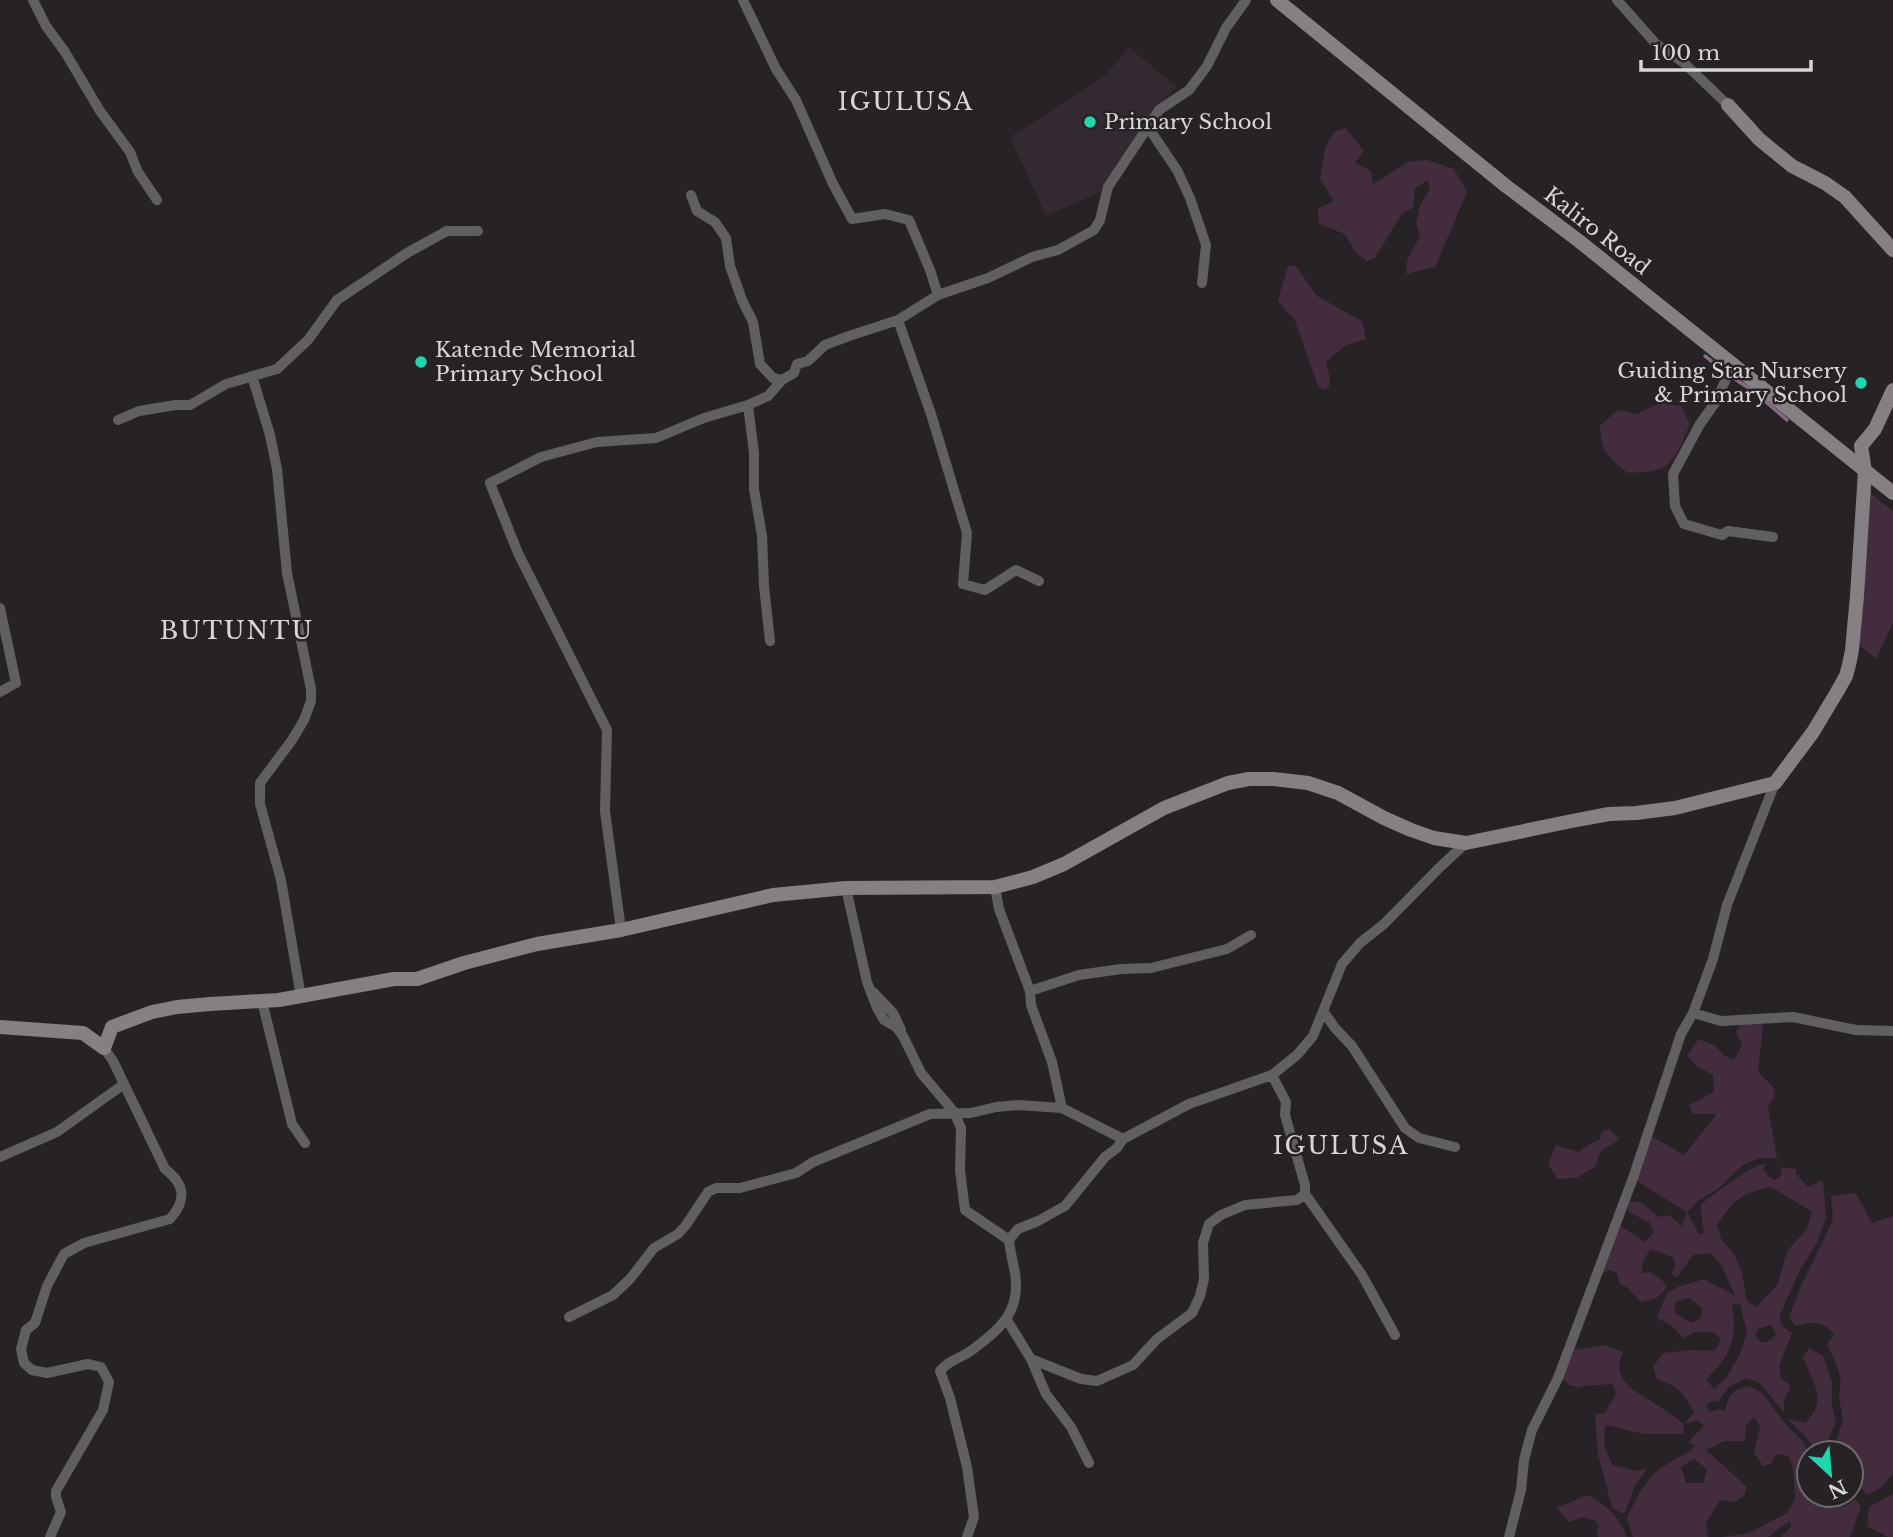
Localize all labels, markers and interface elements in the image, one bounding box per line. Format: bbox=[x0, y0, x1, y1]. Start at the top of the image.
scale bar bbox=[1641, 28, 1811, 72]
text: 100 m bbox=[1652, 40, 1720, 66]
district label: IGULUSA bbox=[838, 87, 974, 116]
place label: Primary School bbox=[1104, 109, 1272, 135]
marker: Primary School bbox=[1082, 114, 1098, 130]
street label: Kaliro Road bbox=[1539, 182, 1655, 280]
place label: Katende Memorial Primary School bbox=[435, 337, 636, 387]
marker: Katende Memorial Primary School bbox=[413, 354, 429, 370]
place label: Guiding Star Nursery & Primary School bbox=[1617, 358, 1848, 408]
marker: Guiding Star Nursery & Primary School bbox=[1853, 375, 1869, 391]
district label: BUTUNTU bbox=[160, 616, 314, 645]
district label: IGULUSA bbox=[1273, 1131, 1409, 1160]
north arrow bbox=[1795, 1439, 1865, 1509]
text: N bbox=[1824, 1475, 1850, 1503]

